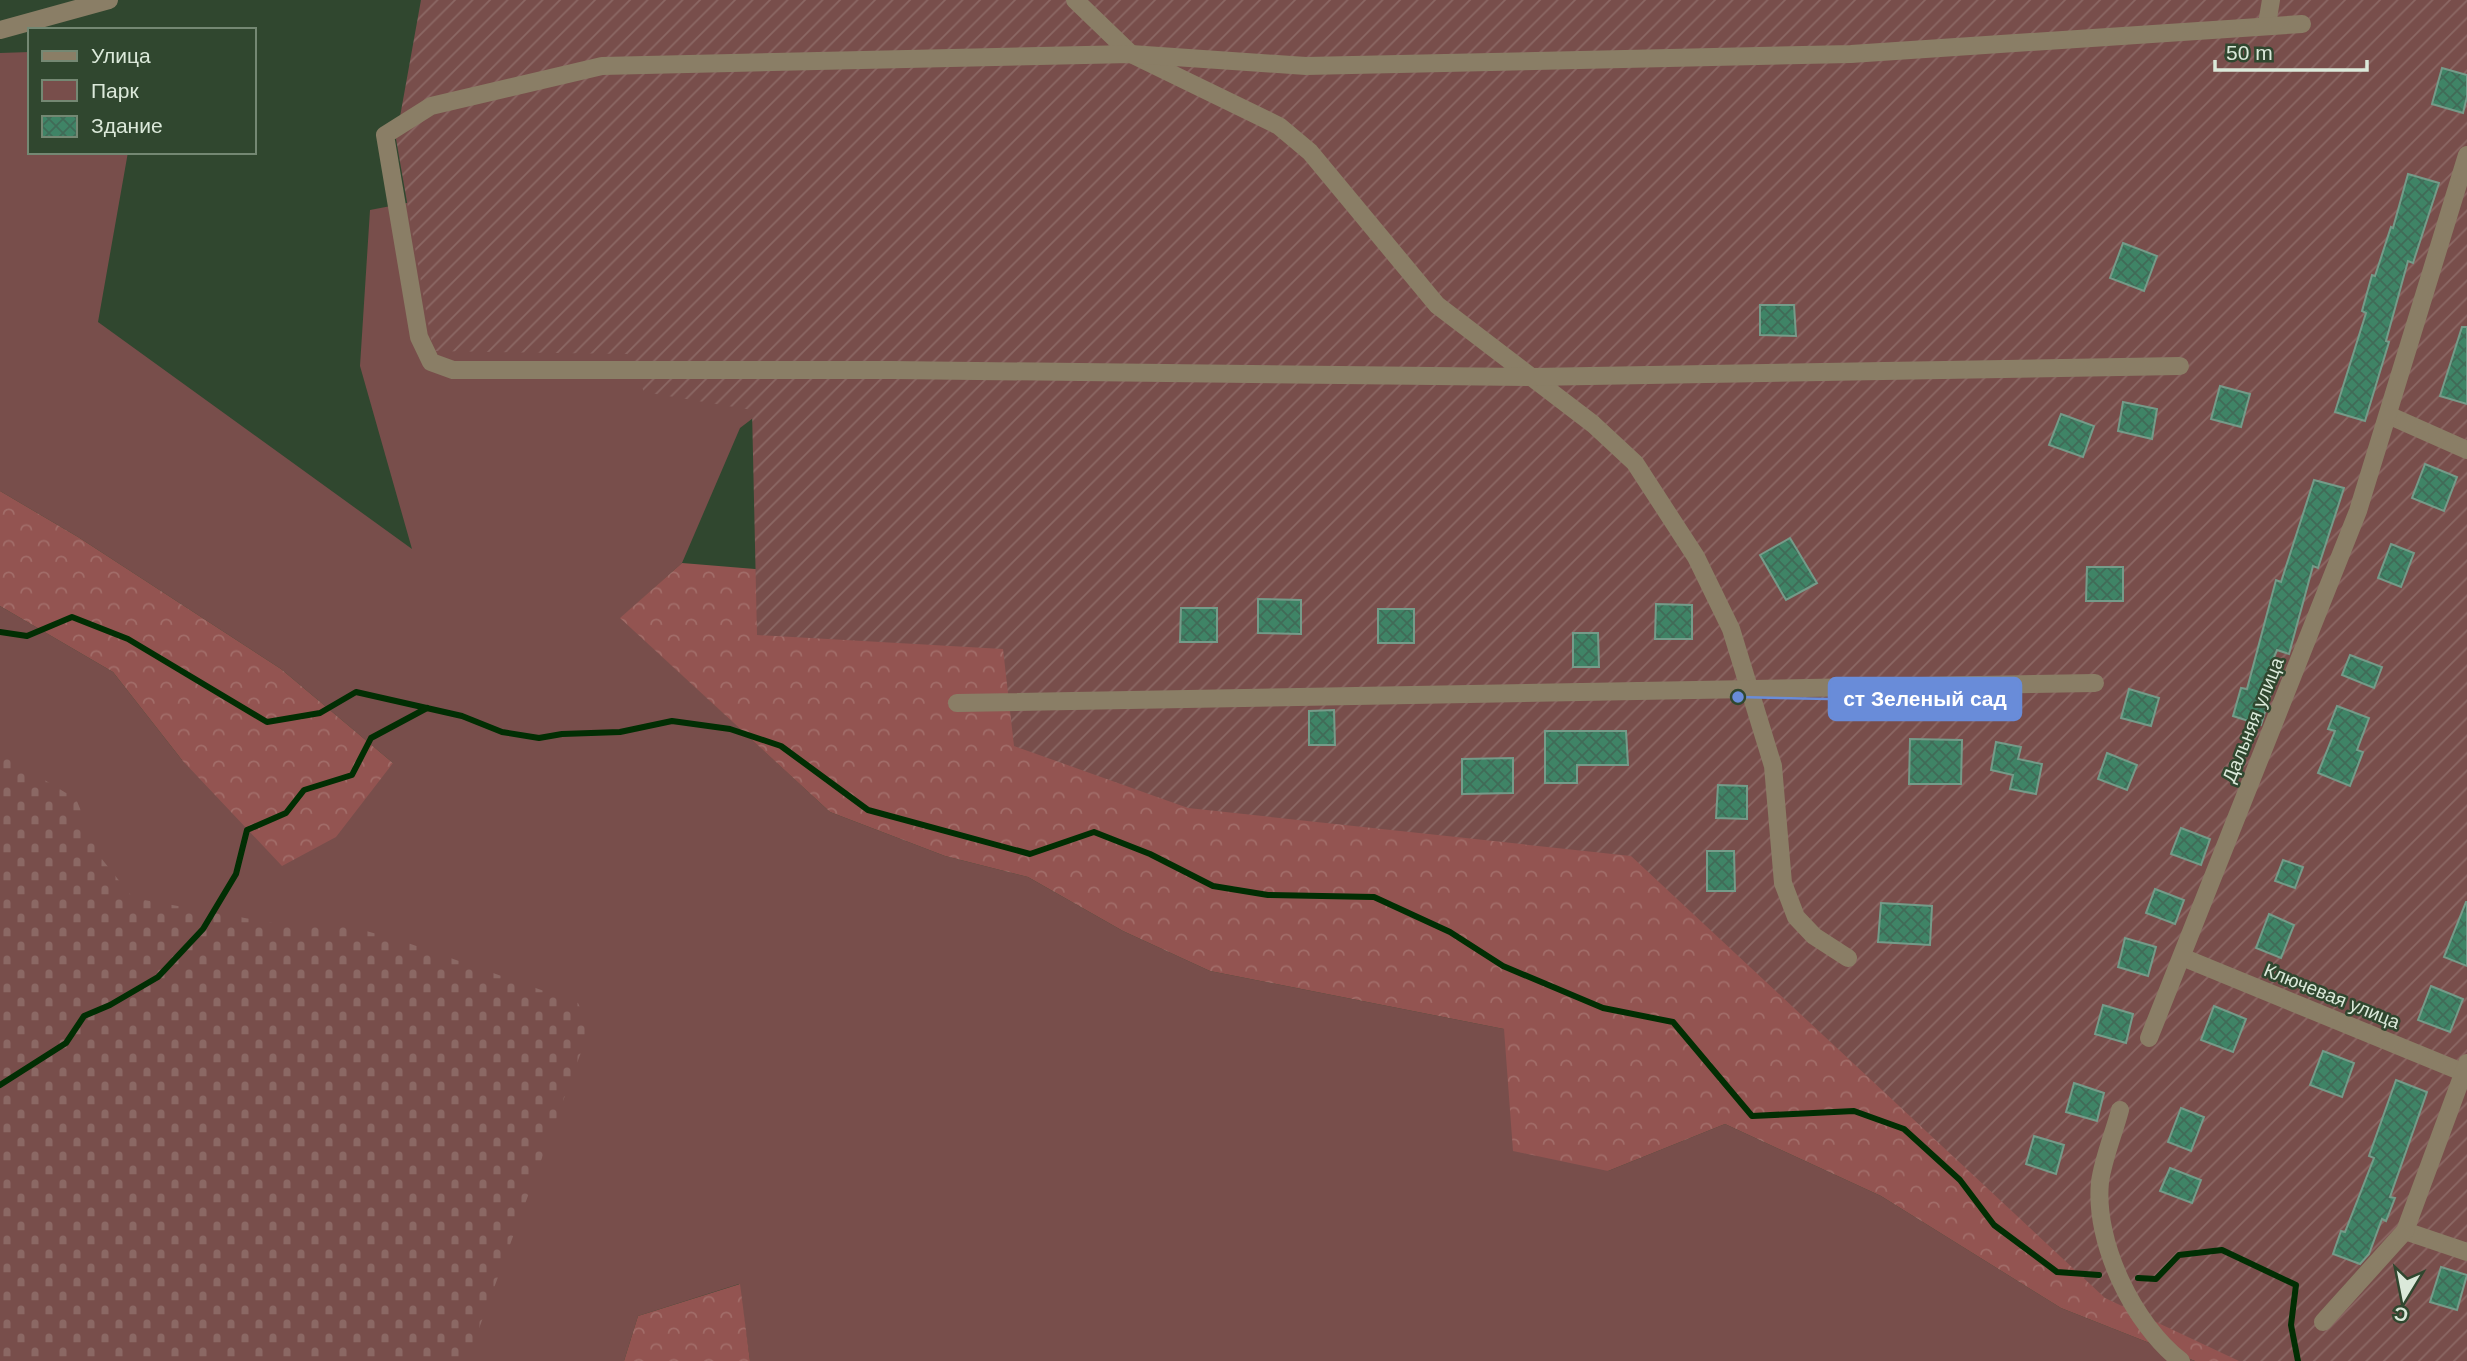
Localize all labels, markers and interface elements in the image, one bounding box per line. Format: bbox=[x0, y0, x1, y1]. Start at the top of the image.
legend bbox=[28, 28, 256, 154]
scale bar bbox=[2215, 28, 2367, 72]
text: 50 m bbox=[2226, 41, 2273, 64]
text: Улица bbox=[91, 44, 151, 67]
text: Парк bbox=[91, 79, 139, 102]
text: Здание bbox=[91, 114, 163, 137]
street label: Дальняя улица bbox=[2218, 654, 2288, 786]
callout: ст Зеленый сад bbox=[1829, 678, 2021, 720]
text: ст Зеленый сад bbox=[1843, 687, 2007, 710]
street label: Ключевая улица bbox=[2261, 959, 2403, 1033]
north arrow bbox=[2369, 1263, 2439, 1333]
text: С bbox=[2392, 1303, 2410, 1326]

